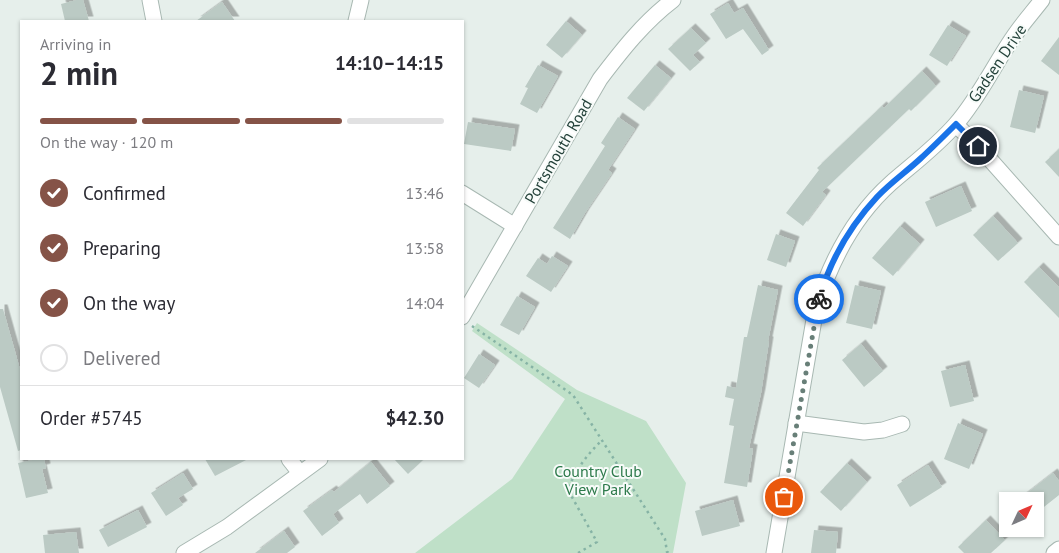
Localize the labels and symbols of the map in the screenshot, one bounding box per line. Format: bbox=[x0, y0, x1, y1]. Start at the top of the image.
street label: Gadsen Drive bbox=[964, 20, 1030, 106]
street label: Portsmouth Road bbox=[520, 95, 596, 207]
pin bbox=[957, 125, 999, 167]
courier bbox=[794, 274, 844, 324]
park label: Country Club View Park bbox=[554, 461, 642, 499]
pin bbox=[763, 476, 805, 518]
north arrow bbox=[999, 492, 1044, 538]

